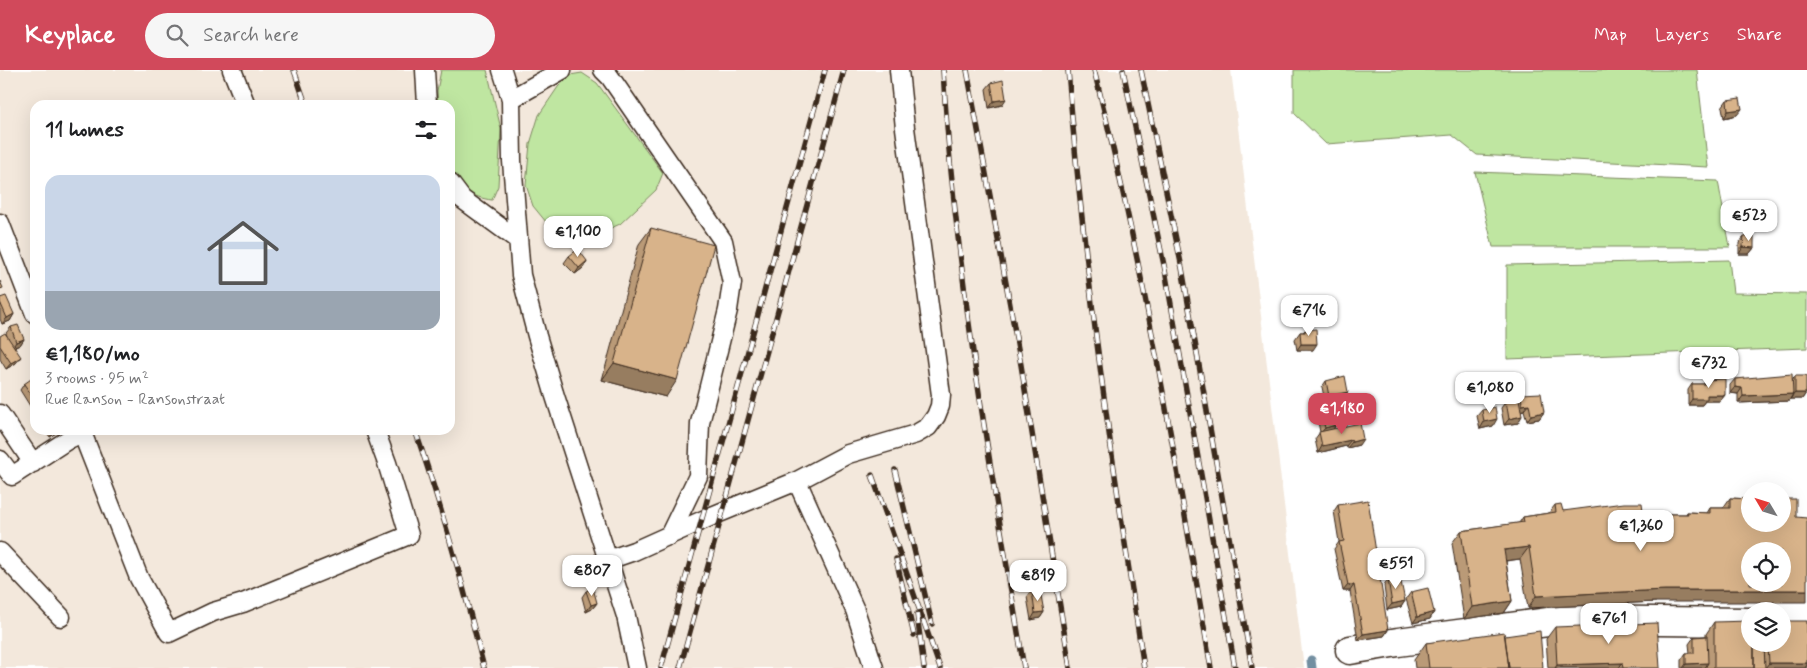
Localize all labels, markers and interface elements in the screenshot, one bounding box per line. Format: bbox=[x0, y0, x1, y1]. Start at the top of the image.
search box bbox=[145, 13, 495, 58]
text: Keyplace bbox=[25, 20, 115, 51]
icon: search bbox=[163, 21, 191, 49]
text: Search here bbox=[203, 23, 299, 48]
text: Map bbox=[1594, 23, 1627, 47]
text: Layers bbox=[1655, 23, 1709, 47]
text: Share bbox=[1737, 23, 1782, 47]
text: 11 homes bbox=[45, 116, 124, 144]
icon: filters bbox=[412, 116, 440, 144]
pin: €523 bbox=[1719, 200, 1779, 242]
text: €523 bbox=[1731, 205, 1767, 226]
icon: home bbox=[198, 208, 288, 298]
pin: €1,100 bbox=[537, 216, 619, 258]
text: €1,100 bbox=[555, 221, 601, 242]
pin: €716 bbox=[1279, 294, 1339, 337]
text: €716 bbox=[1292, 300, 1326, 321]
text: €1,180/mo bbox=[45, 340, 140, 368]
pin: €732 bbox=[1679, 346, 1739, 389]
text: €732 bbox=[1691, 352, 1727, 373]
text: 3 rooms · 95 m² bbox=[45, 368, 149, 389]
pin: €1,080 bbox=[1449, 372, 1531, 414]
text: €1,080 bbox=[1466, 377, 1514, 398]
text: Rue Ranson - Ransonstraat bbox=[45, 389, 225, 410]
pin: €1,180 bbox=[1301, 392, 1383, 435]
text: €1,180 bbox=[1319, 398, 1365, 419]
north arrow bbox=[1741, 482, 1791, 532]
map controls bbox=[1741, 482, 1791, 652]
pin: €1,360 bbox=[1600, 510, 1682, 552]
text: €1,360 bbox=[1619, 515, 1663, 536]
button: locate bbox=[1741, 542, 1791, 592]
pin: €551 bbox=[1366, 548, 1426, 590]
text: €551 bbox=[1379, 553, 1413, 574]
pin: €807 bbox=[562, 554, 622, 597]
text: €807 bbox=[573, 560, 611, 581]
pin: €819 bbox=[1008, 560, 1068, 602]
text: €819 bbox=[1021, 565, 1055, 586]
pin: €761 bbox=[1579, 602, 1639, 645]
button: layers bbox=[1741, 602, 1791, 652]
text: €761 bbox=[1591, 608, 1627, 629]

